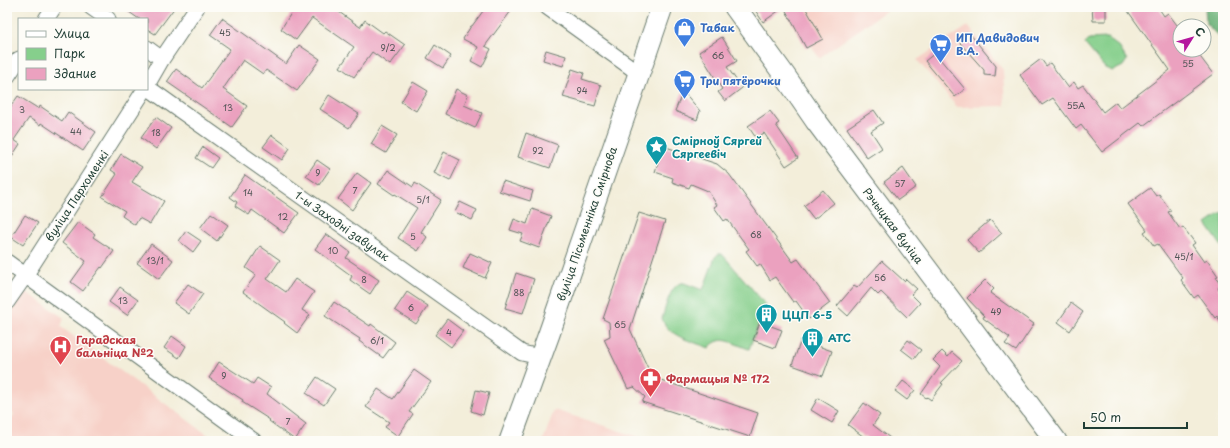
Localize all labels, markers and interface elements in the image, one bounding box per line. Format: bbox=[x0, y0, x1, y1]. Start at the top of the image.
shop icon: Табак bbox=[672, 15, 698, 48]
legend bbox=[18, 18, 148, 90]
north arrow bbox=[1172, 18, 1212, 58]
place label: Табак bbox=[700, 19, 736, 36]
text: С bbox=[1191, 23, 1210, 40]
text: Улица bbox=[54, 24, 90, 42]
house number: 45 bbox=[219, 25, 231, 39]
place label: ИП Давидович В.А. bbox=[956, 29, 1039, 59]
supermarket icon: ИП Давидович В.А. bbox=[928, 31, 954, 64]
house number: 9/2 bbox=[380, 40, 396, 54]
text: Парк bbox=[54, 44, 86, 62]
house number: 66 bbox=[712, 48, 724, 62]
house number: 55 bbox=[1182, 56, 1194, 70]
text: Здание bbox=[54, 64, 96, 82]
supermarket icon: Три пятёрочки bbox=[672, 68, 698, 101]
place label: Три пятёрочки bbox=[700, 72, 781, 89]
house number: 94 bbox=[576, 83, 588, 97]
house number: 55А bbox=[1067, 98, 1085, 112]
house number: 13 bbox=[223, 100, 233, 114]
house number: 3 bbox=[19, 102, 25, 116]
house number: 44 bbox=[70, 124, 82, 138]
house number: 18 bbox=[151, 125, 161, 139]
place label: Смірноў Сяргей Сяргеевіч bbox=[672, 132, 762, 162]
place icon: Смірноў Сяргей Сяргеевіч bbox=[643, 134, 669, 167]
house number: 92 bbox=[532, 143, 544, 157]
street label: вуліца Пісьменніка Смірнова bbox=[552, 144, 621, 303]
street label: вуліца Пархоменкі bbox=[41, 147, 112, 245]
house number: 9 bbox=[315, 165, 321, 179]
house number: 57 bbox=[895, 176, 905, 190]
house number: 7 bbox=[352, 183, 358, 197]
street label: Рэчыцкая вуліца bbox=[859, 184, 928, 268]
house number: 14 bbox=[243, 185, 253, 199]
street label: 1-ы Заходні завулак bbox=[291, 186, 393, 265]
house number: 5/1 bbox=[416, 192, 430, 206]
house number: 12 bbox=[278, 209, 288, 223]
house number: 68 bbox=[750, 227, 762, 241]
house number: 5 bbox=[410, 229, 416, 243]
house number: 10 bbox=[328, 243, 339, 257]
house number: 45/1 bbox=[1174, 249, 1194, 263]
house number: 13/1 bbox=[146, 253, 164, 267]
house number: 56 bbox=[874, 270, 886, 284]
house number: 8 bbox=[361, 272, 367, 286]
house number: 88 bbox=[513, 285, 525, 299]
house number: 13 bbox=[118, 293, 128, 307]
house number: 6 bbox=[408, 300, 414, 314]
building icon: ЦЦП 6-5 bbox=[754, 302, 780, 335]
house number: 49 bbox=[990, 304, 1002, 318]
place label: ЦЦП 6-5 bbox=[782, 306, 832, 323]
house number: 65 bbox=[614, 317, 626, 331]
house number: 4 bbox=[446, 325, 452, 339]
building icon: АТС bbox=[799, 325, 825, 358]
place label: АТС bbox=[828, 329, 851, 346]
place label: Гарадская бальніца №2 bbox=[76, 331, 154, 361]
hospital icon: Гарадская бальніца №2 bbox=[47, 333, 73, 366]
house number: 6/1 bbox=[370, 333, 384, 347]
pharmacy icon: Фармацыя № 172 bbox=[637, 366, 663, 399]
house number: 9 bbox=[221, 368, 227, 382]
place label: Фармацыя № 172 bbox=[666, 370, 770, 387]
scale bar bbox=[1084, 404, 1187, 430]
text: 50 m bbox=[1090, 408, 1121, 426]
house number: 7 bbox=[285, 414, 291, 428]

